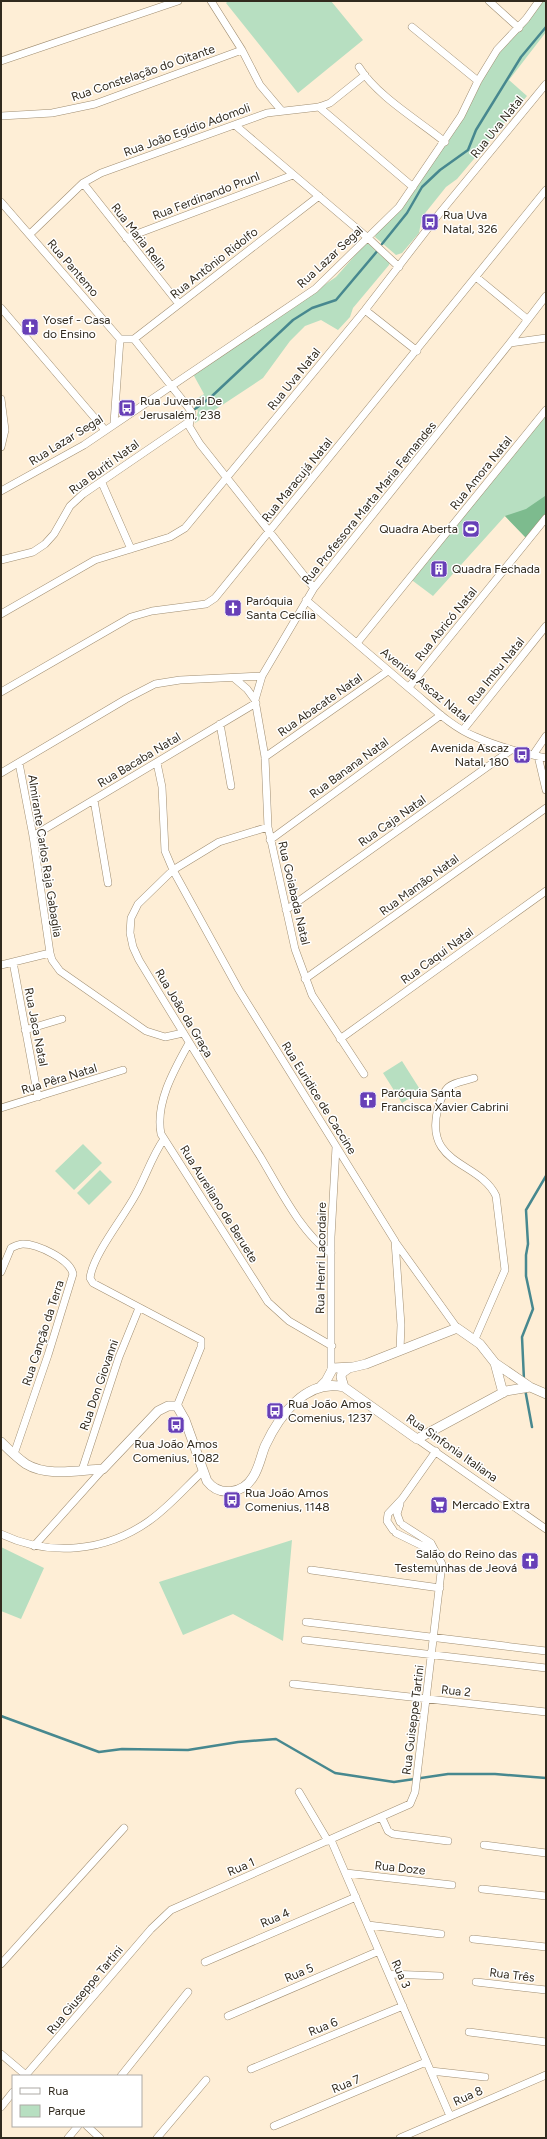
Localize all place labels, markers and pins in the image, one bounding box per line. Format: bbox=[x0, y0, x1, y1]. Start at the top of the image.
place label: Rua Uva Natal, 326 bbox=[443, 208, 498, 236]
bus stop icon: Rua Uva Natal, 326 bbox=[420, 212, 440, 232]
place label: Yosef - Casa do Ensino bbox=[43, 313, 110, 341]
church icon: Yosef - Casa do Ensino bbox=[20, 317, 40, 337]
place label: Rua Juvenal De Jerusalém, 238 bbox=[140, 394, 222, 422]
bus stop icon: Rua Juvenal De Jerusalém, 238 bbox=[117, 398, 137, 418]
sports icon: Quadra Aberta bbox=[461, 519, 481, 539]
place label: Quadra Aberta bbox=[379, 522, 458, 536]
building icon: Quadra Fechada bbox=[429, 559, 449, 579]
place label: Quadra Fechada bbox=[452, 562, 540, 576]
place label: Paróquia Santa Cecília bbox=[246, 594, 316, 622]
church icon: Paróquia Santa Cecília bbox=[223, 598, 243, 618]
place label: Avenida Ascaz Natal, 180 bbox=[431, 741, 509, 769]
bus stop icon: Avenida Ascaz Natal, 180 bbox=[512, 745, 532, 765]
place label: Paróquia Santa Francisca Xavier Cabrini bbox=[381, 1086, 509, 1114]
church icon: Paróquia Santa Francisca Xavier Cabrini bbox=[358, 1090, 378, 1110]
place label: Rua João Amos Comenius, 1237 bbox=[288, 1397, 373, 1425]
bus stop icon: Rua João Amos Comenius, 1237 bbox=[265, 1401, 285, 1421]
bus stop icon: Rua João Amos Comenius, 1082 bbox=[166, 1415, 186, 1435]
place label: Rua João Amos Comenius, 1082 bbox=[133, 1437, 219, 1465]
place label: Rua João Amos Comenius, 1148 bbox=[245, 1486, 330, 1514]
bus stop icon: Rua João Amos Comenius, 1148 bbox=[222, 1490, 242, 1510]
supermarket icon: Mercado Extra bbox=[429, 1495, 449, 1515]
place label: Mercado Extra bbox=[452, 1498, 530, 1512]
place label: Salão do Reino das Testemunhas de Jeová bbox=[395, 1547, 517, 1575]
church icon: Salão do Reino das Testemunhas de Jeová bbox=[520, 1551, 540, 1571]

